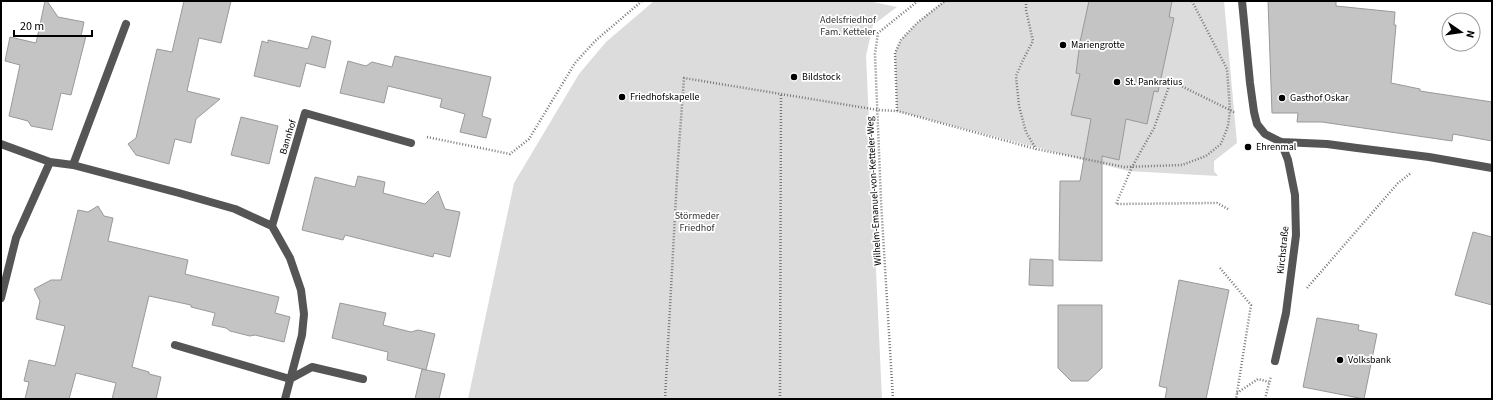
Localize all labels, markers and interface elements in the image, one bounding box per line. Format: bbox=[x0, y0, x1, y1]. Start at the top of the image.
scale bar bbox=[14, 12, 92, 38]
north arrow bbox=[1441, 12, 1481, 52]
park label: Adelsfriedhof Fam. Ketteler bbox=[820, 13, 877, 39]
text: 20 m bbox=[20, 18, 44, 35]
text: N bbox=[1462, 29, 1478, 39]
place label: Mariengrotte bbox=[1071, 38, 1125, 52]
marker: Mariengrotte bbox=[1058, 40, 1068, 50]
place label: Bildstock bbox=[802, 70, 841, 84]
marker: Bildstock bbox=[789, 72, 799, 82]
place label: St. Pankratius bbox=[1125, 75, 1182, 89]
marker: St. Pankratius bbox=[1112, 77, 1122, 87]
place label: Friedhofskapelle bbox=[630, 90, 700, 104]
place label: Gasthof Oskar bbox=[1290, 91, 1349, 105]
marker: Friedhofskapelle bbox=[617, 92, 627, 102]
marker: Gasthof Oskar bbox=[1277, 93, 1287, 103]
street label: Wilhelm-Emanuel-von-Ketteler-Weg bbox=[863, 116, 885, 266]
street label: Bannhof bbox=[276, 117, 300, 156]
place label: Ehrenmal bbox=[1256, 140, 1297, 154]
marker: Ehrenmal bbox=[1243, 142, 1253, 152]
park label: Störmeder Friedhof bbox=[675, 209, 720, 235]
street label: Kirchstraße bbox=[1274, 225, 1292, 275]
place label: Volksbank bbox=[1348, 353, 1391, 367]
marker: Volksbank bbox=[1335, 355, 1345, 365]

